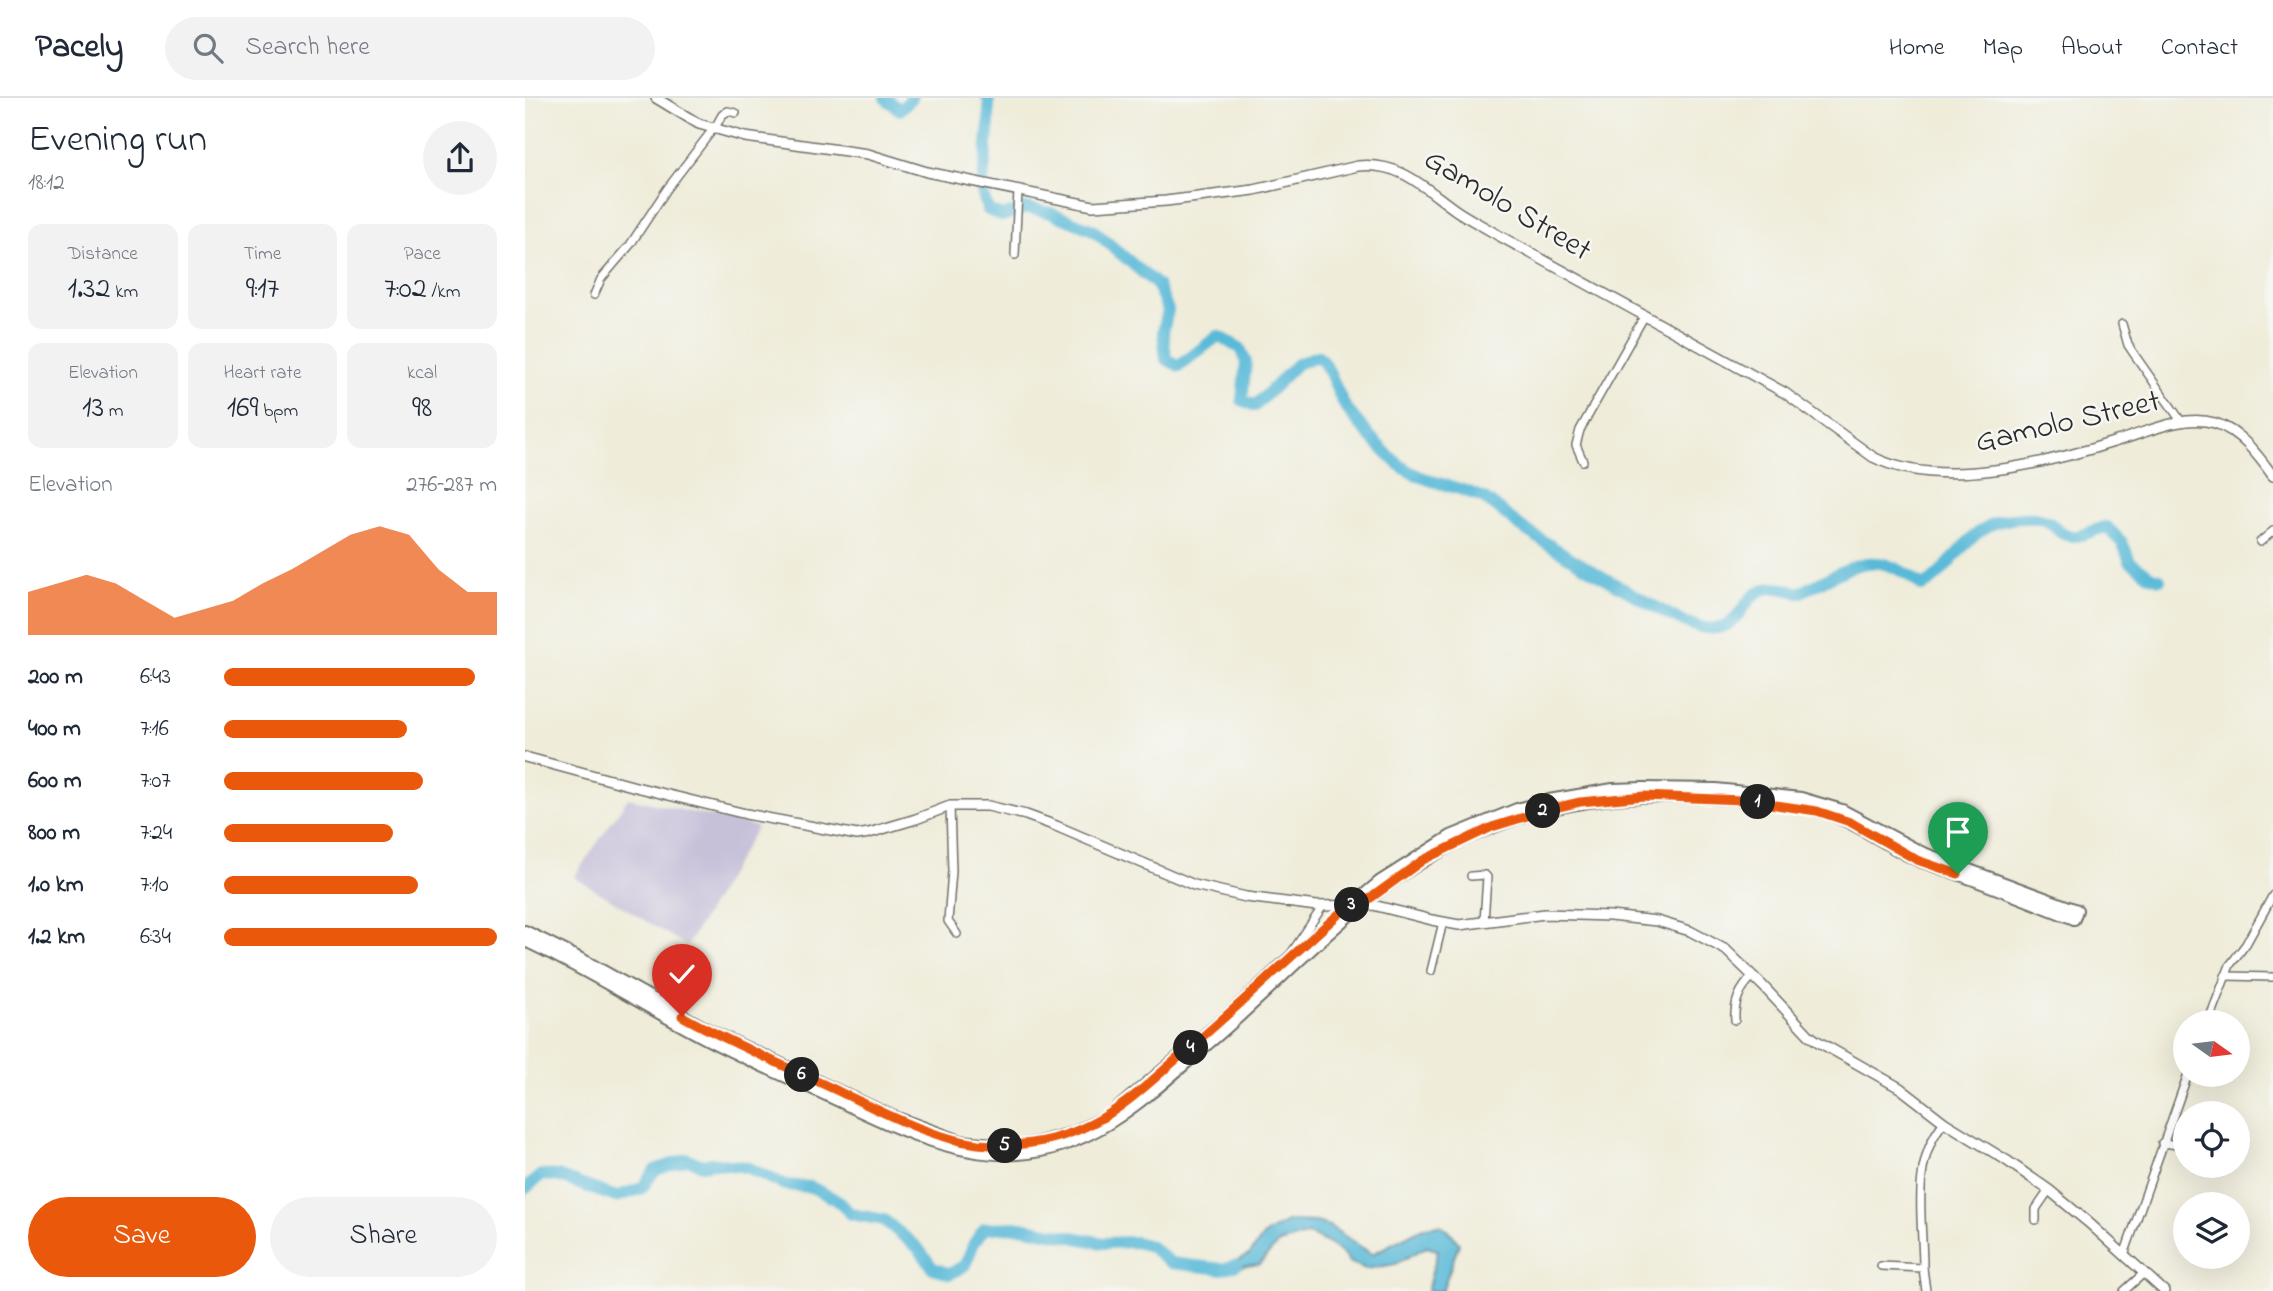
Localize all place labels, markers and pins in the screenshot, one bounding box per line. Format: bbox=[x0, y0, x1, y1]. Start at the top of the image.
pin: 1 bbox=[1741, 784, 1775, 820]
pin: 2 bbox=[1525, 794, 1561, 828]
pin bbox=[1928, 802, 1988, 874]
pin: 3 bbox=[1335, 888, 1369, 922]
pin bbox=[652, 944, 712, 1016]
pin: 4 bbox=[1173, 1030, 1209, 1066]
pin: 6 bbox=[785, 1058, 819, 1093]
pin: 5 bbox=[987, 1128, 1023, 1164]

